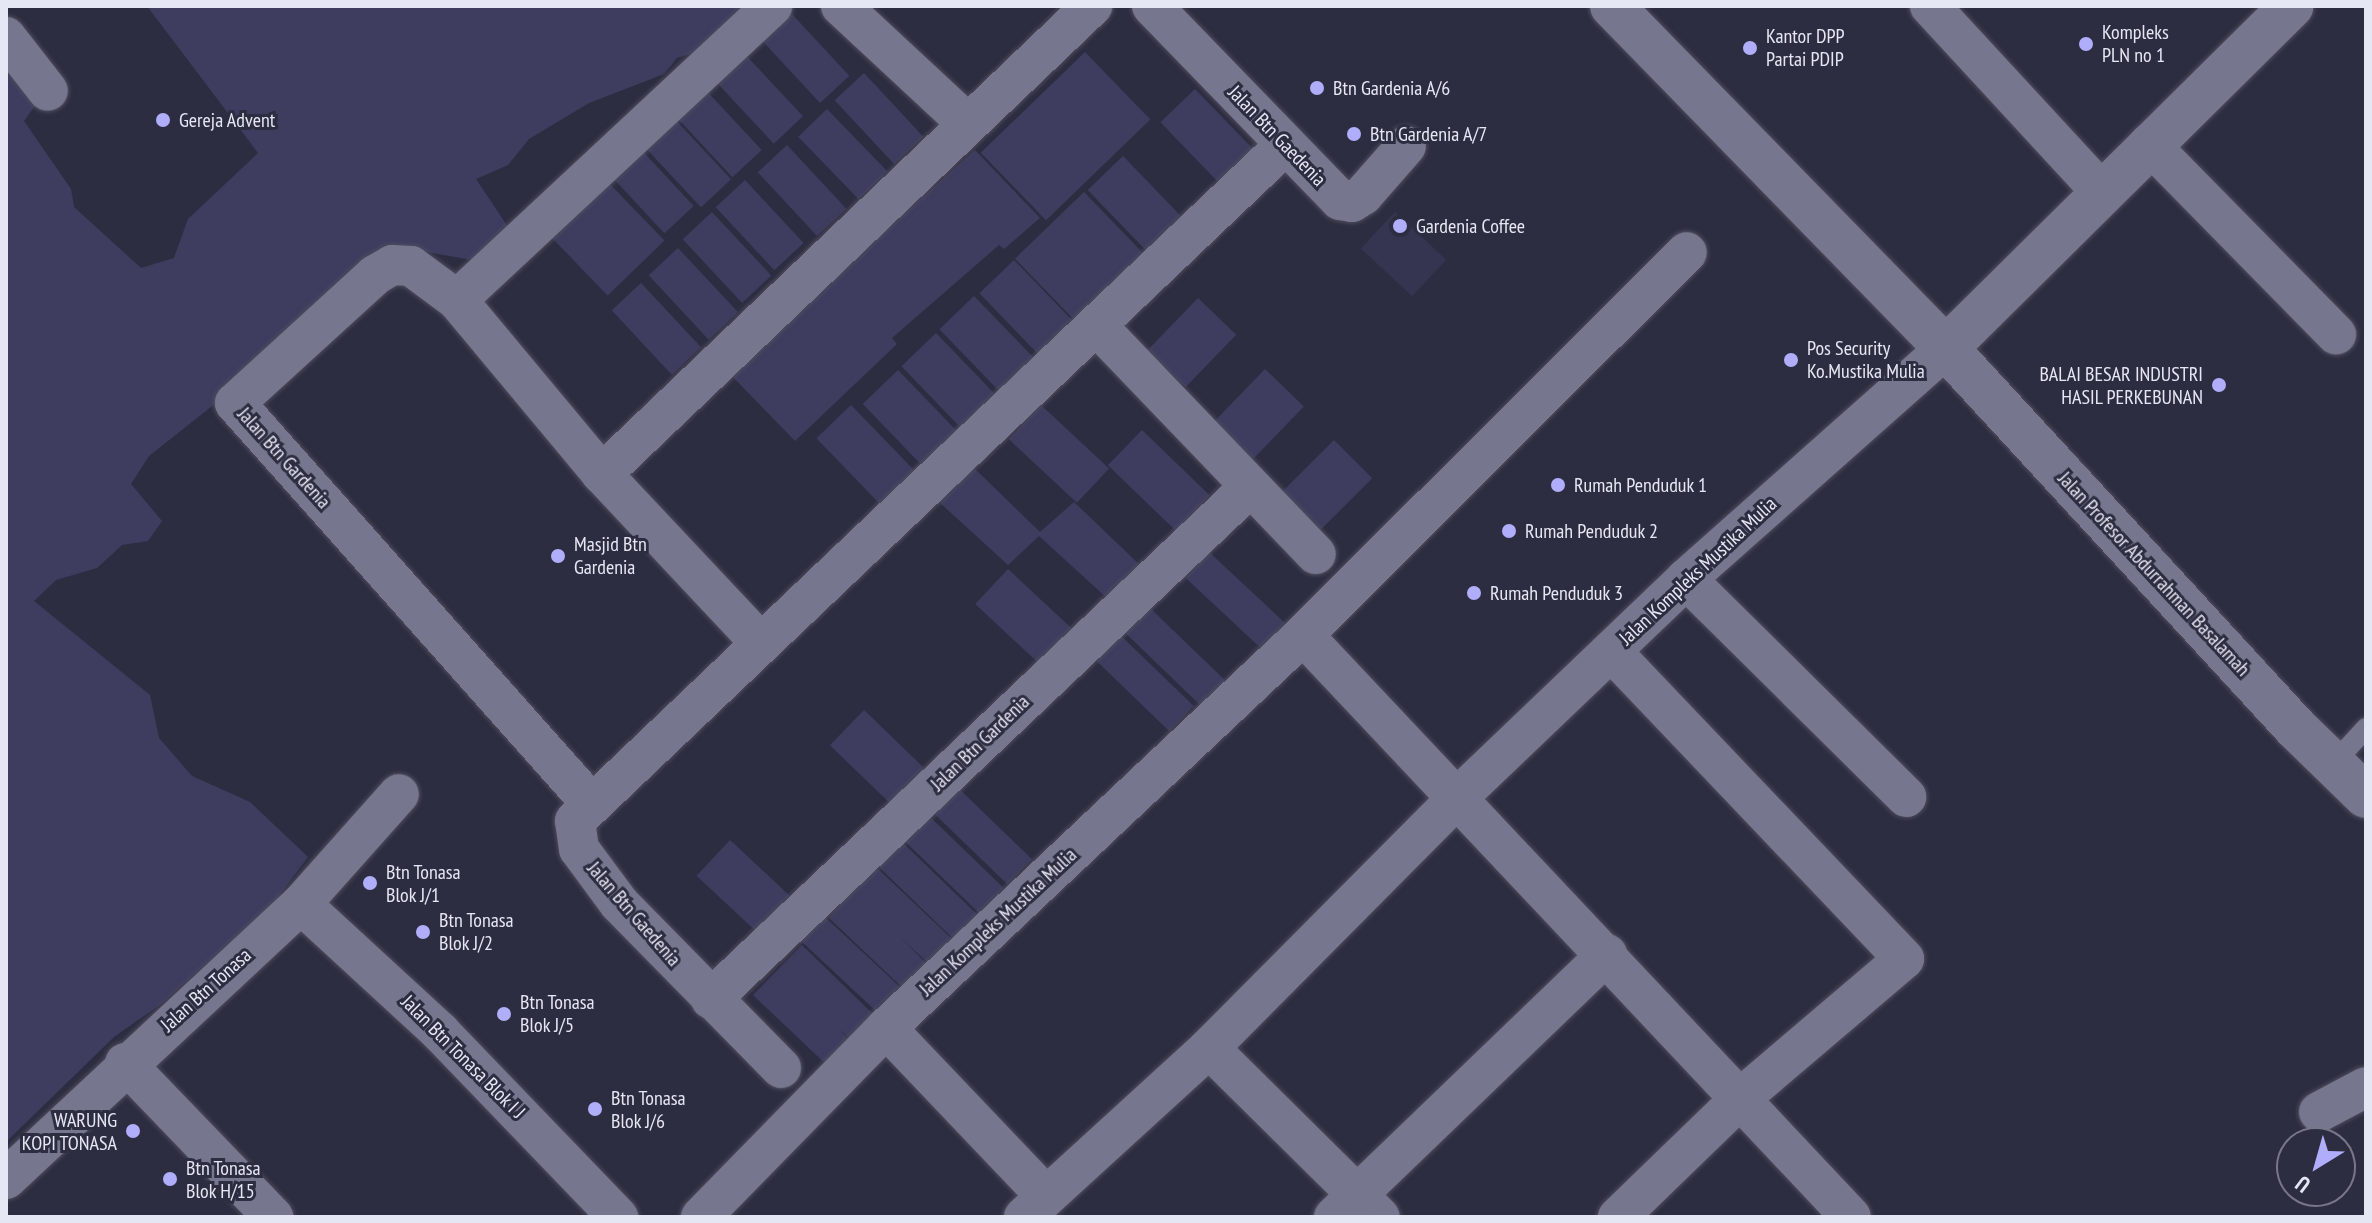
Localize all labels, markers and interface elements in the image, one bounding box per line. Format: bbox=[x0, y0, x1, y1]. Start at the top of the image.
place label: Kompleks PLN no 1 bbox=[2102, 20, 2169, 67]
place label: Kantor DPP Partai PDIP bbox=[1766, 24, 1844, 71]
marker: Kompleks PLN no 1 bbox=[2077, 35, 2095, 53]
marker: Kantor DPP Partai PDIP bbox=[1741, 39, 1759, 57]
place label: Btn Gardenia A/6 bbox=[1333, 76, 1451, 100]
marker: Btn Gardenia A/6 bbox=[1308, 79, 1326, 97]
street label: Jalan Btn Gaedenia bbox=[1223, 81, 1331, 191]
place label: Gereja Advent bbox=[179, 108, 276, 132]
marker: Gereja Advent bbox=[154, 111, 172, 129]
place label: Btn Gardenia A/7 bbox=[1370, 122, 1488, 146]
marker: Btn Gardenia A/7 bbox=[1345, 125, 1363, 143]
place label: Gardenia Coffee bbox=[1416, 214, 1525, 238]
marker: Gardenia Coffee bbox=[1391, 217, 1409, 235]
place label: Pos Security Ko.Mustika Mulia bbox=[1807, 336, 1925, 383]
marker: Pos Security Ko.Mustika Mulia bbox=[1782, 351, 1800, 369]
place label: BALAI BESAR INDUSTRI HASIL PERKEBUNAN bbox=[2039, 362, 2203, 409]
marker: BALAI BESAR INDUSTRI HASIL PERKEBUNAN bbox=[2210, 376, 2228, 394]
street label: Jalan Btn Gardenia bbox=[232, 402, 336, 514]
street label: Jalan Profesor Abdurrahman Basalamah bbox=[2053, 467, 2255, 681]
place label: Rumah Penduduk 1 bbox=[1574, 473, 1707, 497]
marker: Rumah Penduduk 1 bbox=[1549, 476, 1567, 494]
street label: Jalan Kompleks Mustika Mulia bbox=[1614, 492, 1782, 650]
place label: Rumah Penduduk 2 bbox=[1525, 519, 1658, 543]
marker: Rumah Penduduk 2 bbox=[1500, 522, 1518, 540]
place label: Masjid Btn Gardenia bbox=[574, 532, 647, 579]
marker: Masjid Btn Gardenia bbox=[549, 547, 567, 565]
place label: Rumah Penduduk 3 bbox=[1490, 581, 1623, 605]
marker: Rumah Penduduk 3 bbox=[1465, 584, 1483, 602]
street label: Jalan Btn Gardenia bbox=[926, 690, 1034, 796]
street label: Jalan Kompleks Mustika Mulia bbox=[914, 843, 1082, 1001]
street label: Jalan Btn Gaedenia bbox=[582, 857, 686, 971]
place label: Btn Tonasa Blok J/1 bbox=[386, 860, 461, 907]
marker: Btn Tonasa Blok J/1 bbox=[361, 874, 379, 892]
place label: Btn Tonasa Blok J/2 bbox=[439, 908, 514, 955]
marker: Btn Tonasa Blok J/2 bbox=[414, 923, 432, 941]
street label: Jalan Btn Tonasa bbox=[156, 943, 256, 1037]
street label: Jalan Btn Tonasa Blok I J bbox=[396, 990, 530, 1124]
place label: Btn Tonasa Blok J/5 bbox=[520, 990, 595, 1037]
marker: Btn Tonasa Blok J/5 bbox=[495, 1005, 513, 1023]
place label: Btn Tonasa Blok J/6 bbox=[611, 1086, 686, 1133]
marker: Btn Tonasa Blok J/6 bbox=[586, 1100, 604, 1118]
place label: WARUNG KOPI TONASA bbox=[21, 1108, 117, 1155]
marker: WARUNG KOPI TONASA bbox=[124, 1122, 142, 1140]
north arrow bbox=[2276, 1127, 2356, 1207]
place label: Btn Tonasa Blok H/15 bbox=[186, 1156, 261, 1203]
marker: Btn Tonasa Blok H/15 bbox=[161, 1170, 179, 1188]
text: U bbox=[2290, 1170, 2316, 1199]

